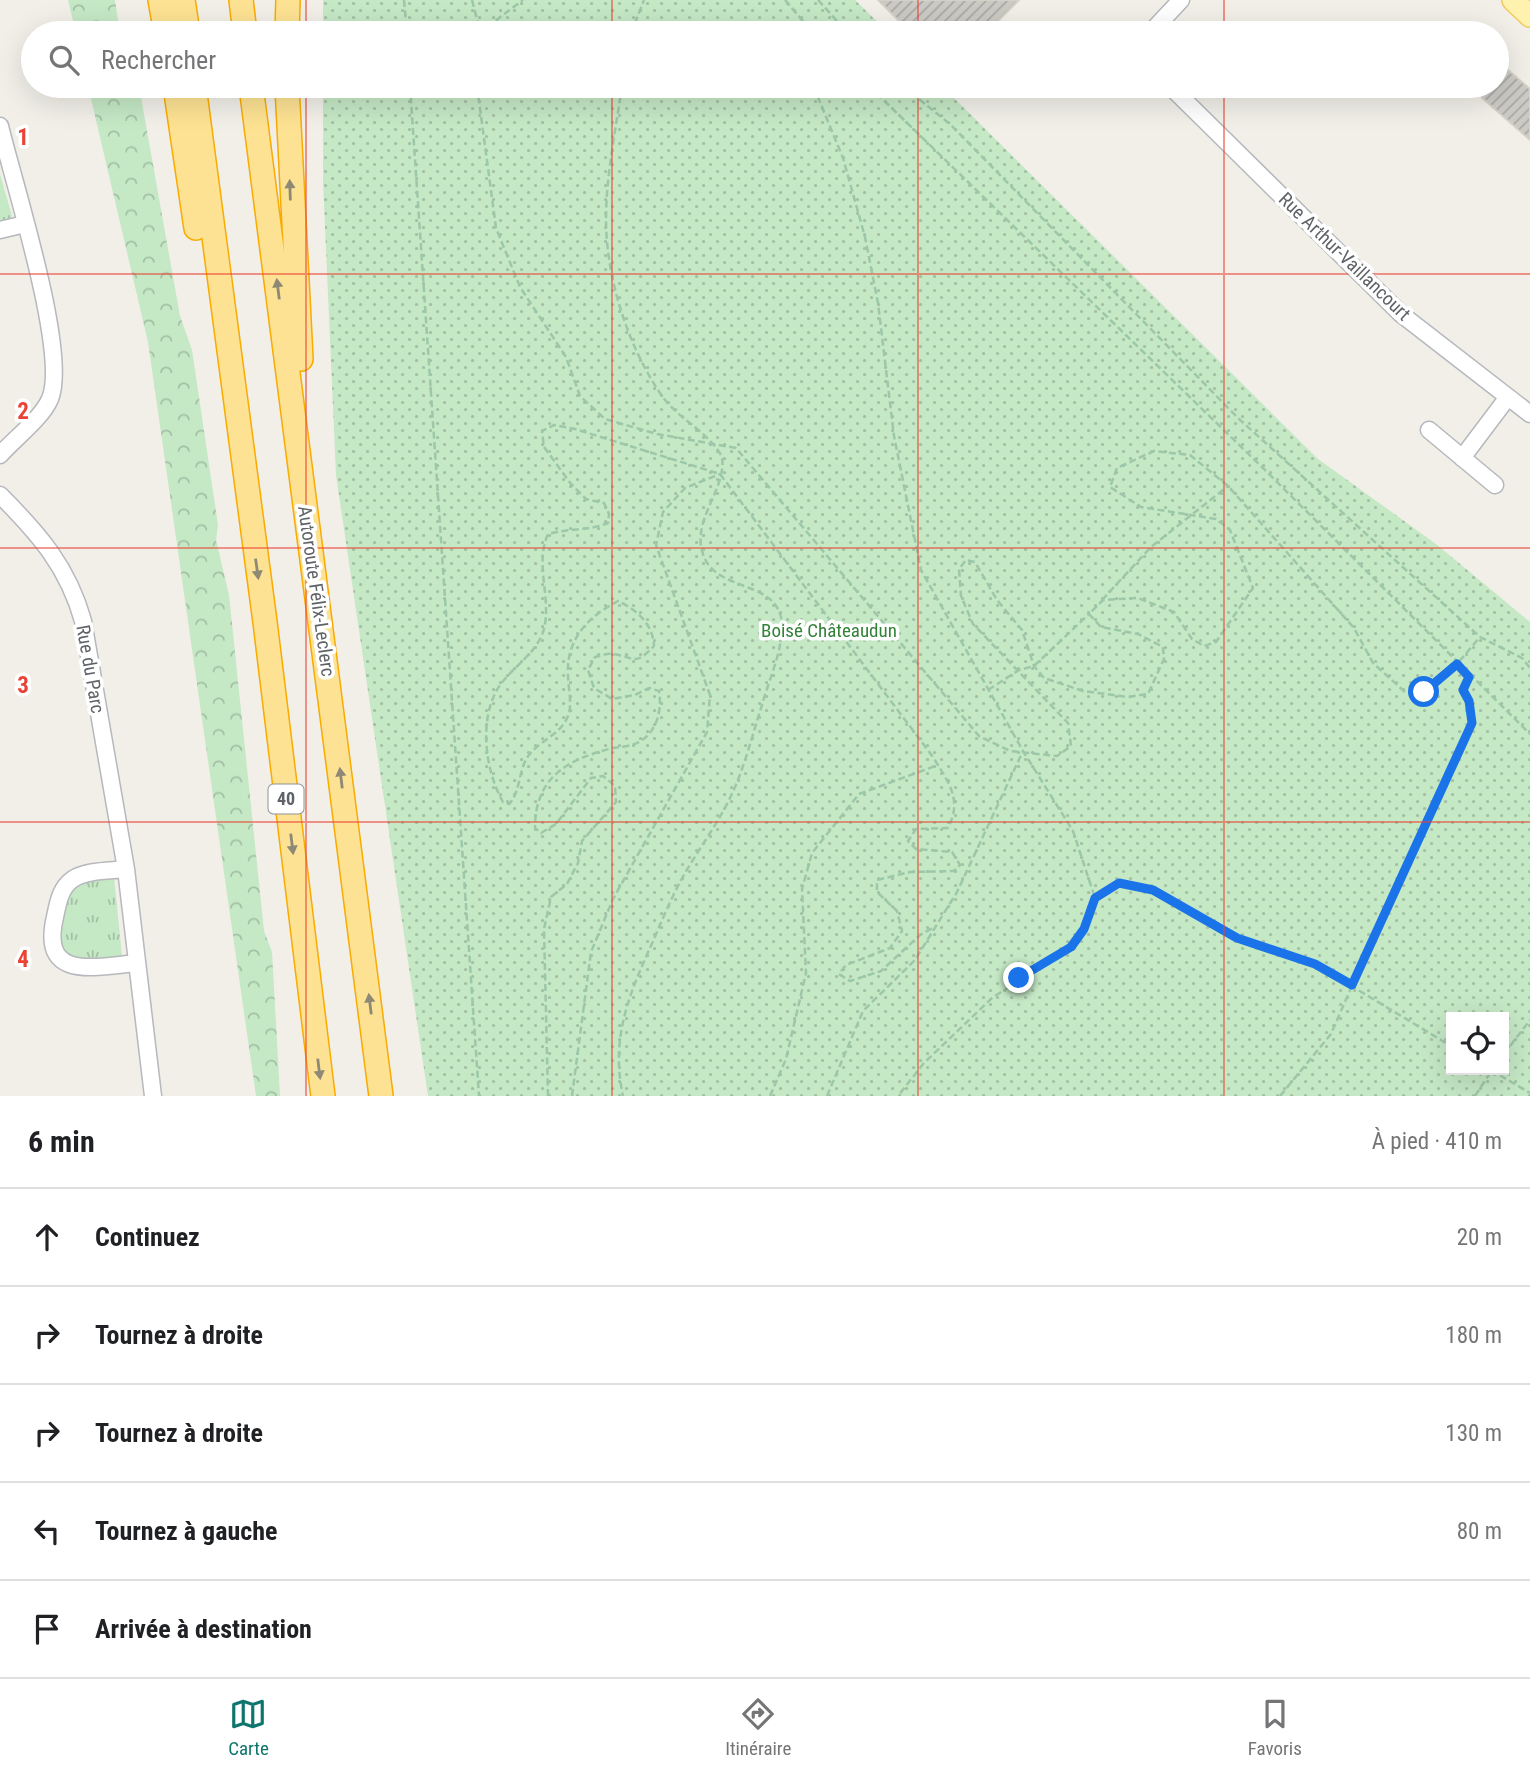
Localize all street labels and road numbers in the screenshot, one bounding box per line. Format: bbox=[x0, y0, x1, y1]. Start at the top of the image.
street label: Rue Arthur-Vaillancourt bbox=[1274, 188, 1415, 325]
street label: Autoroute Félix-Leclerc bbox=[293, 504, 340, 678]
street label: Rue du Parc bbox=[71, 623, 110, 715]
road number: 40 bbox=[268, 784, 304, 814]

